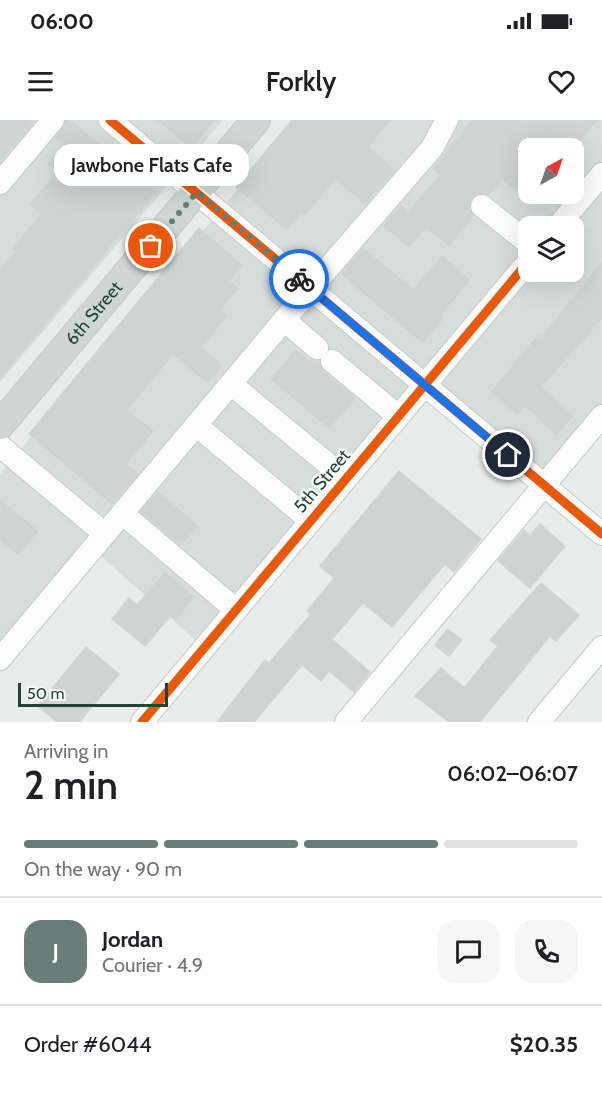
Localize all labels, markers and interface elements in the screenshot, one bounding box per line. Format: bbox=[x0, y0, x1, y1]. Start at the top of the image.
text: 06:00 bbox=[30, 8, 94, 35]
icon: menu bbox=[24, 65, 57, 98]
text: Forkly bbox=[266, 65, 336, 98]
icon: heart bbox=[545, 65, 578, 98]
north arrow bbox=[518, 138, 584, 204]
map controls bbox=[518, 138, 584, 282]
callout: Jawbone Flats Cafe bbox=[54, 144, 249, 186]
text: Jawbone Flats Cafe bbox=[71, 153, 232, 177]
button: layers bbox=[518, 216, 584, 282]
pin bbox=[125, 220, 176, 271]
icon: bag bbox=[134, 229, 167, 262]
courier bbox=[269, 249, 329, 309]
icon: bike bbox=[283, 263, 316, 296]
street label: 6th Street bbox=[61, 277, 127, 350]
pin bbox=[482, 429, 533, 480]
icon: home bbox=[491, 438, 524, 471]
street label: 5th Street bbox=[289, 445, 355, 517]
scale bar bbox=[18, 680, 168, 708]
text: 50 m bbox=[27, 684, 64, 703]
text: Arriving in bbox=[24, 739, 108, 763]
text: 06:02–06:07 bbox=[447, 760, 578, 787]
text: 2 min bbox=[24, 761, 118, 809]
text: On the way · 90 m bbox=[24, 857, 182, 881]
button: chat bbox=[437, 920, 500, 983]
button: phone bbox=[515, 920, 578, 983]
text: Jordan bbox=[102, 926, 163, 953]
text: J bbox=[52, 938, 59, 965]
text: Courier · 4.9 bbox=[102, 953, 203, 977]
text: Order #6044 bbox=[24, 1031, 152, 1058]
text: $20.35 bbox=[510, 1031, 578, 1058]

